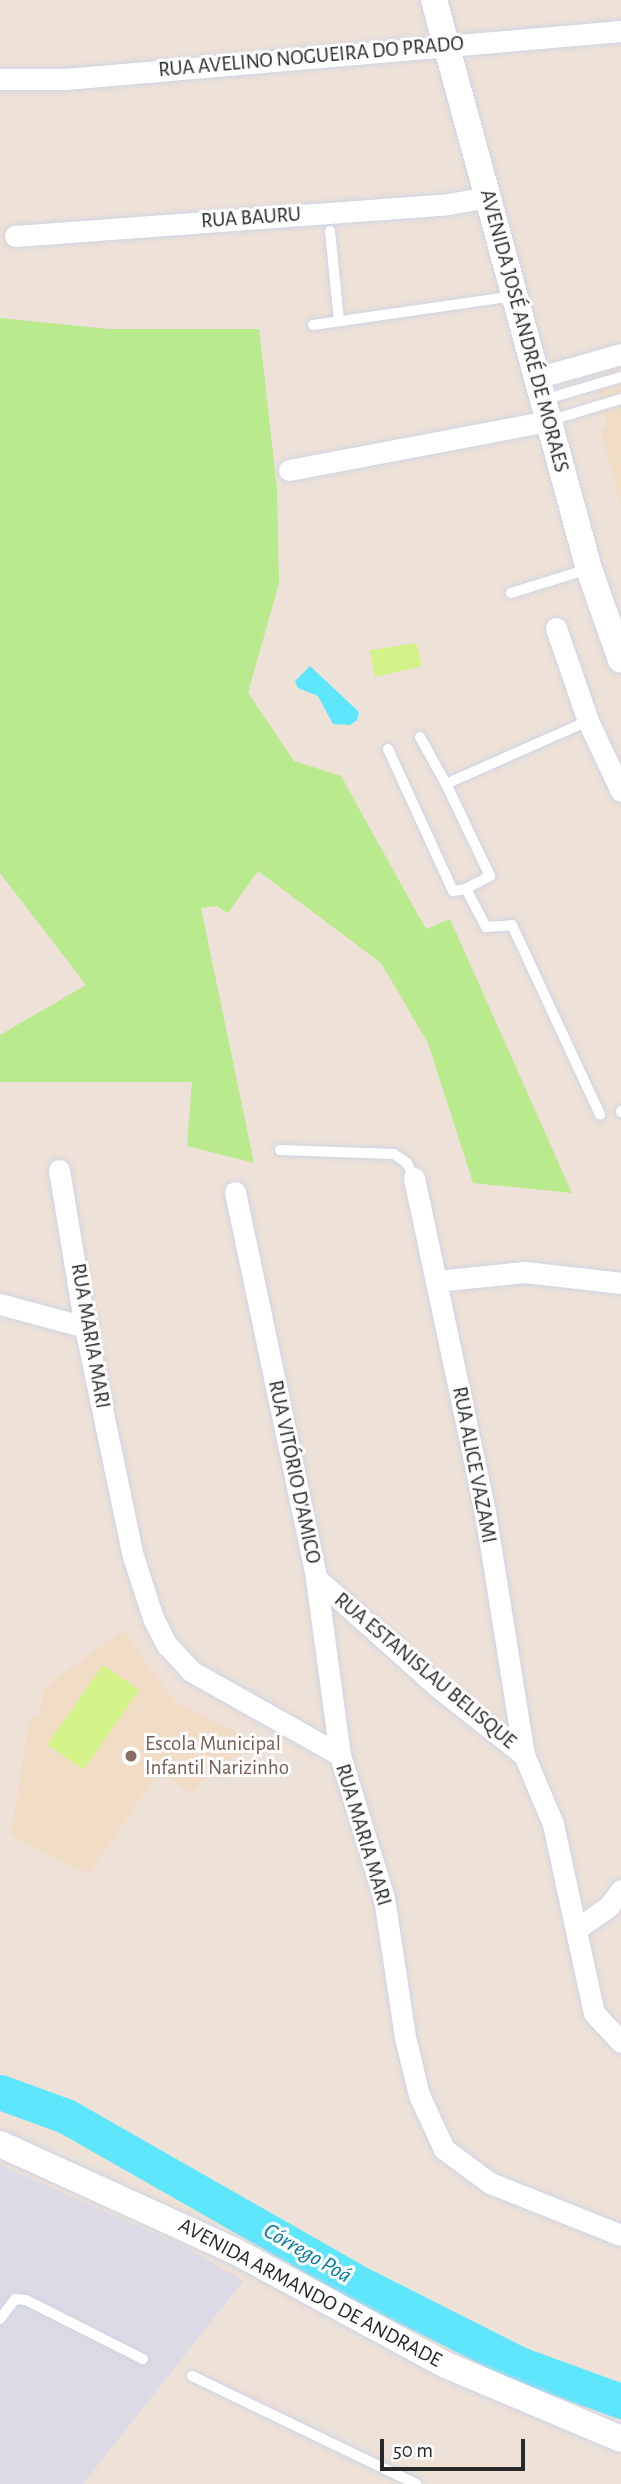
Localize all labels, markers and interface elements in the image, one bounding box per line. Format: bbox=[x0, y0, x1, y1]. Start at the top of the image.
street label: RUA AVELINO NOGUEIRA DO PRADO bbox=[157, 31, 465, 83]
street label: AVENIDA JOSÉ ANDRÉ DE MORAES bbox=[474, 187, 574, 475]
street label: RUA BAURU bbox=[200, 202, 302, 234]
street label: RUA MARIA MARI bbox=[65, 1261, 115, 1411]
street label: RUA VITÓRIO D'AMICO bbox=[262, 1378, 326, 1566]
street label: RUA ALICE VAZAMI bbox=[446, 1384, 502, 1546]
street label: RUA ESTANISLAU BELISQUE bbox=[329, 1587, 521, 1755]
place label: Escola Municipal Infantil Narizinho bbox=[145, 1731, 289, 1781]
marker: Escola Municipal Infantil Narizinho bbox=[123, 1748, 139, 1764]
street label: RUA MARIA MARI bbox=[329, 1761, 397, 1909]
street label: AVENIDA ARMANDO DE ANDRADE bbox=[174, 2213, 446, 2373]
water label: Córrego Poá bbox=[258, 2218, 356, 2290]
scale bar bbox=[383, 2424, 528, 2468]
text: 50 m bbox=[393, 2440, 433, 2461]

